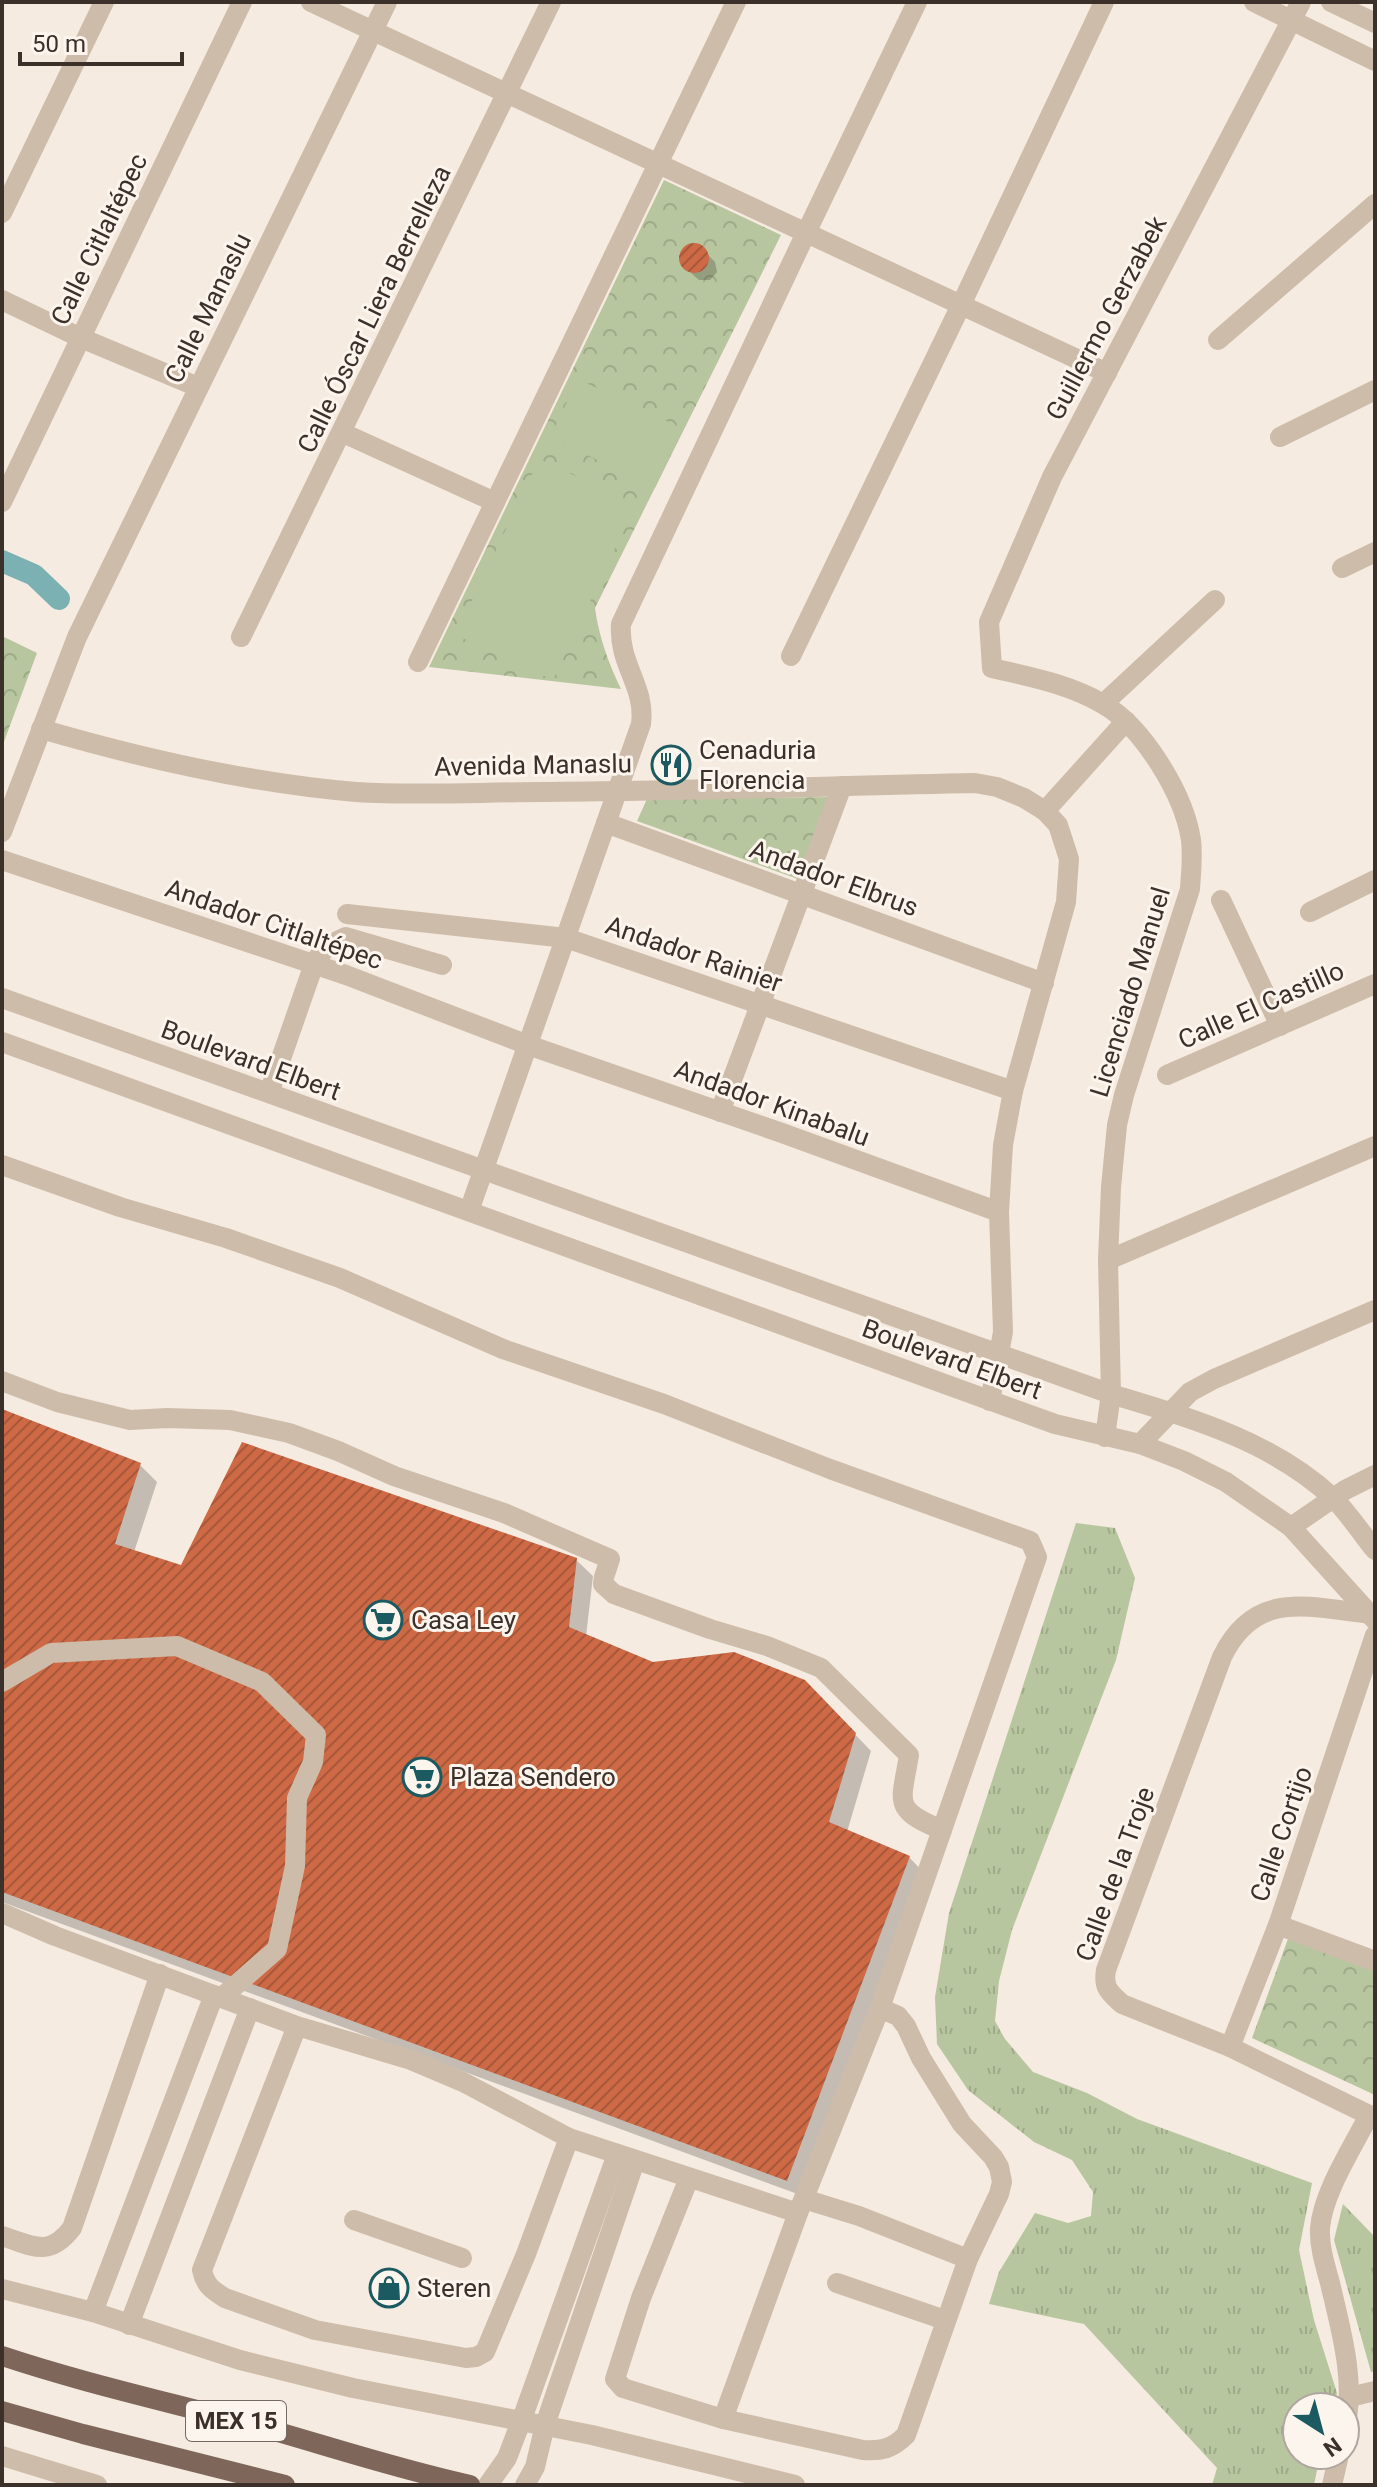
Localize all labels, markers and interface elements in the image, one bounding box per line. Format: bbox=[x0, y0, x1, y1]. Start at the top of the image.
scale bar bbox=[20, 16, 182, 66]
text: 50 m bbox=[32, 30, 86, 58]
street label: Calle Citlaltépec bbox=[45, 148, 153, 330]
street label: Calle Óscar Liera Berrelleza bbox=[291, 160, 457, 458]
street label: Guillermo Gerzabek bbox=[1040, 210, 1173, 425]
street label: Calle Manaslu bbox=[159, 228, 257, 388]
place label: Cenaduria Florencia bbox=[699, 735, 816, 795]
restaurant icon: Cenaduria Florencia bbox=[650, 744, 692, 786]
street label: Avenida Manaslu bbox=[434, 748, 632, 782]
street label: Andador Elbrus bbox=[746, 834, 922, 922]
street label: Andador Citlaltépec bbox=[161, 873, 387, 975]
street label: Licenciado Manuel bbox=[1084, 883, 1176, 1101]
street label: Andador Rainier bbox=[602, 910, 786, 998]
street label: Calle El Castillo bbox=[1173, 955, 1349, 1055]
street label: Boulevard Elbert bbox=[157, 1014, 345, 1106]
street label: Andador Kinabalu bbox=[670, 1054, 874, 1152]
street label: Boulevard Elbert bbox=[858, 1313, 1046, 1405]
supermarket icon: Casa Ley bbox=[362, 1599, 404, 1641]
place label: Casa Ley bbox=[411, 1605, 516, 1635]
supermarket icon: Plaza Sendero bbox=[401, 1756, 443, 1798]
place label: Plaza Sendero bbox=[450, 1762, 616, 1792]
street label: Calle Cortijo bbox=[1244, 1762, 1318, 1906]
street label: Calle de la Troje bbox=[1070, 1783, 1160, 1965]
shop icon: Steren bbox=[368, 2267, 410, 2309]
place label: Steren bbox=[417, 2273, 491, 2303]
north arrow bbox=[1281, 2391, 1361, 2471]
road number: MEX 15 bbox=[186, 2401, 286, 2441]
text: N bbox=[1319, 2432, 1346, 2461]

